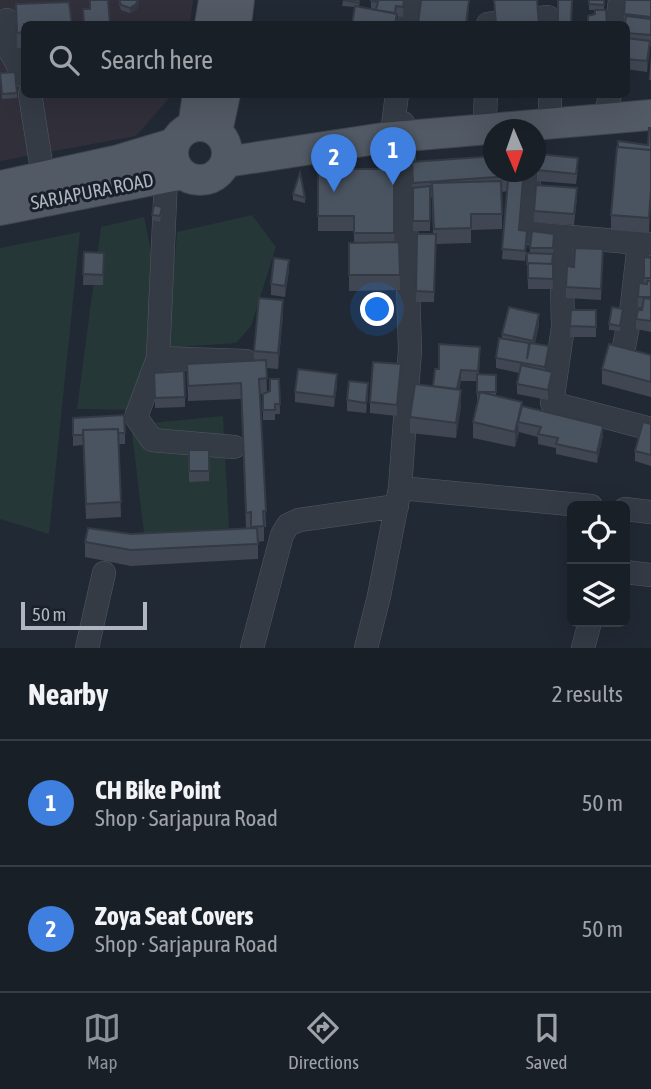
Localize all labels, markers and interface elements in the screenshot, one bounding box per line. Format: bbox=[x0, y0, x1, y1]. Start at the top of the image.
search box bbox=[21, 21, 630, 98]
icon: search bbox=[45, 41, 83, 79]
text: Search here bbox=[101, 45, 213, 75]
north arrow bbox=[483, 119, 546, 182]
pin: 1 bbox=[370, 127, 416, 185]
pin: 2 bbox=[311, 134, 357, 192]
street label: SARJAPURA ROAD bbox=[29, 168, 155, 214]
your location bbox=[360, 292, 394, 326]
map controls bbox=[567, 501, 630, 627]
button: locate bbox=[567, 501, 630, 564]
button: layers bbox=[567, 564, 630, 627]
scale bar bbox=[21, 599, 147, 631]
text: 50 m bbox=[32, 603, 66, 625]
text: Nearby bbox=[28, 677, 108, 711]
text: 2 results bbox=[552, 681, 623, 707]
text: CH Bike Point bbox=[95, 775, 221, 805]
text: 1 bbox=[46, 790, 56, 816]
text: 50 m bbox=[582, 790, 623, 816]
text: Shop · Sarjapura Road bbox=[95, 805, 278, 831]
text: Zoya Seat Covers bbox=[95, 901, 253, 931]
text: 2 bbox=[46, 916, 56, 942]
text: 50 m bbox=[582, 916, 623, 942]
text: Shop · Sarjapura Road bbox=[95, 931, 278, 957]
tab: Map bbox=[83, 1009, 121, 1073]
tab: Directions bbox=[288, 1009, 359, 1073]
tab: Saved bbox=[526, 1009, 568, 1073]

